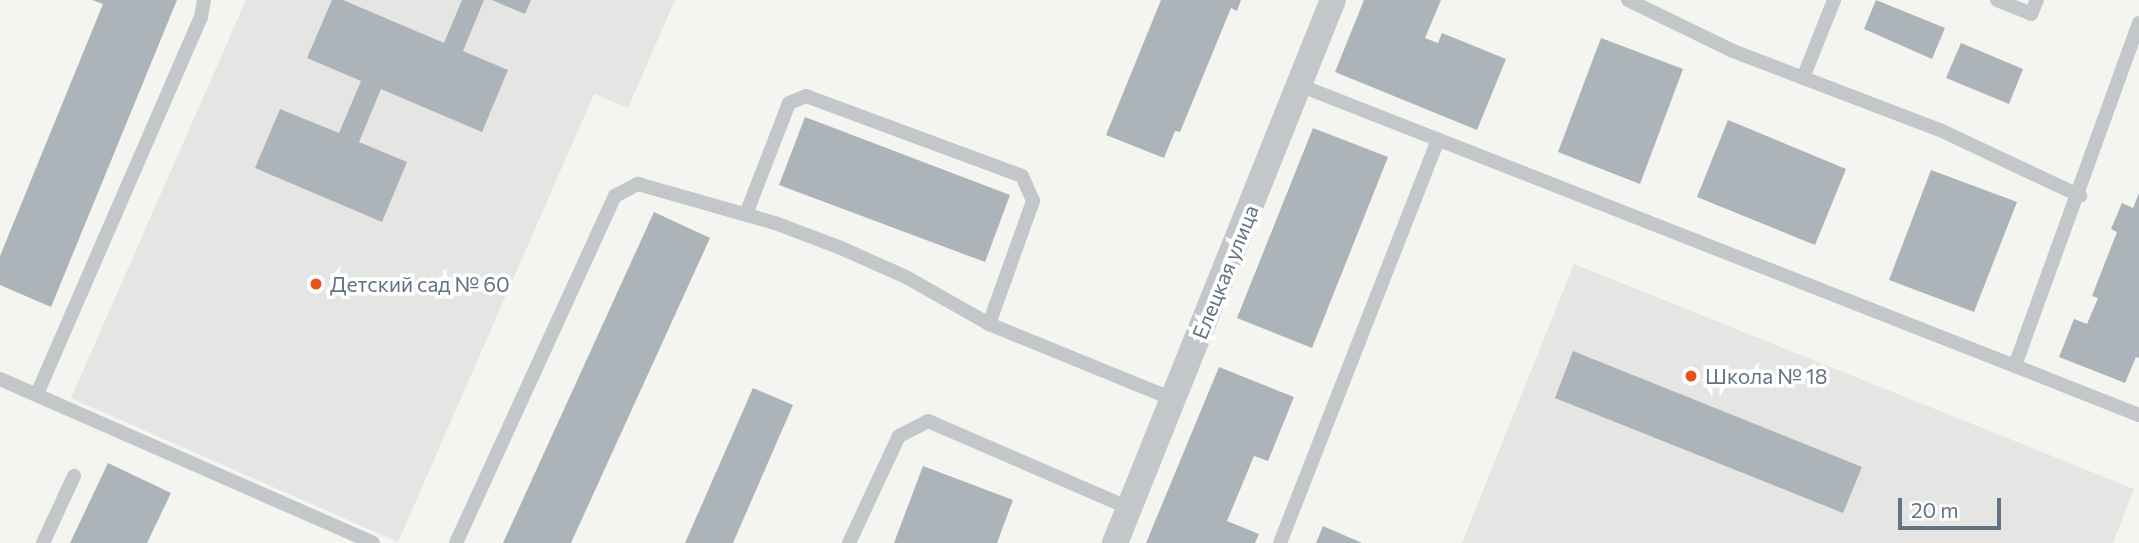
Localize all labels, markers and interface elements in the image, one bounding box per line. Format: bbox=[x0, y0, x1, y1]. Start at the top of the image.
street label: Елецкая улица bbox=[1187, 201, 1263, 343]
place label: Детский сад № 60 bbox=[330, 271, 510, 297]
marker: Детский сад № 60 bbox=[308, 276, 324, 292]
place label: Школа № 18 bbox=[1705, 363, 1827, 389]
marker: Школа № 18 bbox=[1683, 368, 1699, 384]
scale bar bbox=[1901, 484, 2004, 528]
text: 20 m bbox=[1911, 497, 1959, 522]

